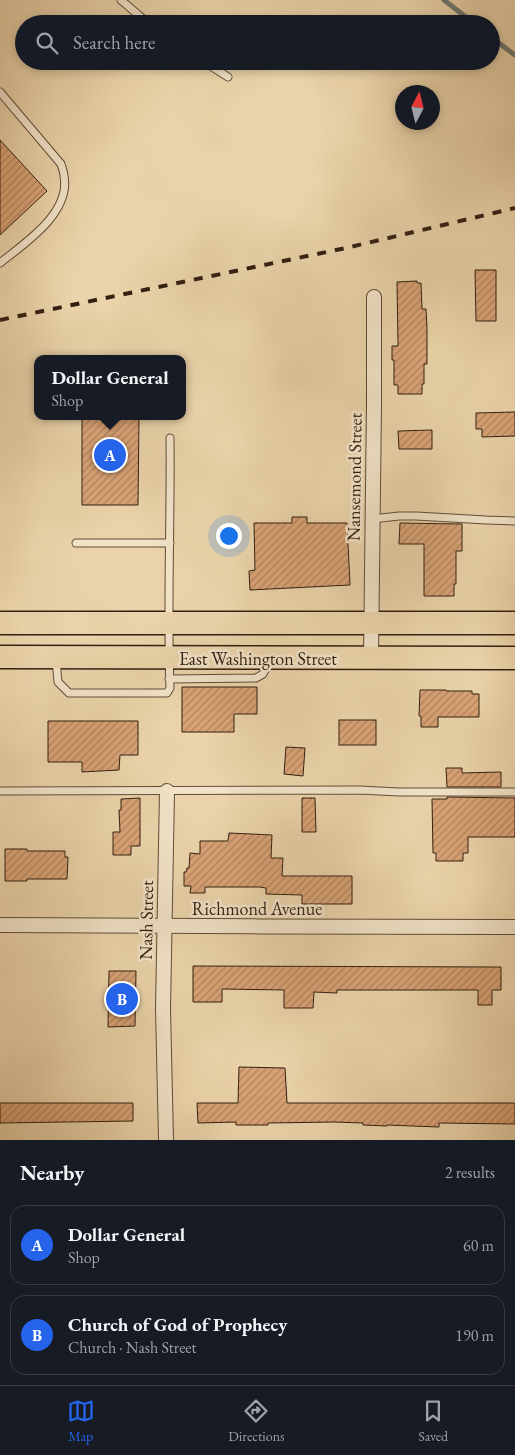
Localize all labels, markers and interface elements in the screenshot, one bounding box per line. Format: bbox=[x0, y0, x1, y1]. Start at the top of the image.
search box bbox=[15, 15, 500, 70]
icon: search bbox=[33, 29, 61, 57]
text: Search here bbox=[73, 30, 155, 55]
north arrow bbox=[395, 85, 440, 130]
popup bbox=[34, 355, 186, 420]
text: Dollar General bbox=[51, 365, 169, 390]
text: Shop bbox=[51, 390, 83, 411]
street label: Nansemond Street bbox=[341, 412, 367, 541]
pin: A bbox=[94, 436, 126, 474]
your location bbox=[216, 523, 242, 549]
street label: East Washington Street bbox=[179, 647, 337, 670]
street label: Nash Street bbox=[134, 880, 158, 960]
street label: Richmond Avenue bbox=[192, 897, 322, 920]
pin: B bbox=[106, 980, 138, 1018]
text: Nearby bbox=[20, 1159, 84, 1186]
text: 2 results bbox=[445, 1162, 495, 1183]
text: Dollar General bbox=[68, 1222, 185, 1247]
text: A bbox=[31, 1235, 43, 1256]
text: 60 m bbox=[463, 1235, 494, 1256]
text: Shop bbox=[68, 1247, 100, 1268]
text: Church of God of Prophecy bbox=[68, 1312, 287, 1337]
text: B bbox=[32, 1325, 42, 1346]
text: 190 m bbox=[455, 1325, 494, 1346]
text: Church · Nash Street bbox=[68, 1337, 197, 1358]
tab: Map bbox=[67, 1397, 95, 1445]
tab: Directions bbox=[228, 1397, 285, 1445]
tab: Saved bbox=[418, 1397, 448, 1445]

